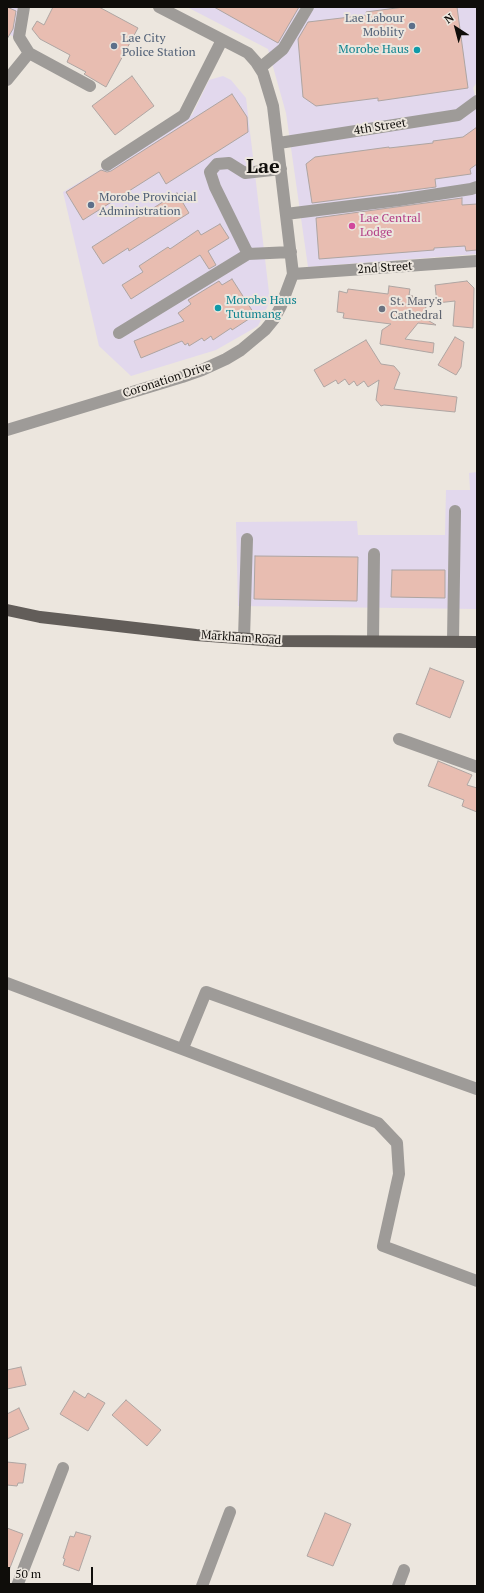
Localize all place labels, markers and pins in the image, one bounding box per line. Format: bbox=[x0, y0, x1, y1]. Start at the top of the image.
place label: Lae Labour Moblity bbox=[345, 12, 404, 40]
marker: Lae Labour Moblity bbox=[407, 21, 417, 31]
place label: Lae City Police Station bbox=[122, 32, 196, 60]
marker: Lae City Police Station bbox=[109, 41, 119, 51]
place label: Morobe Haus bbox=[338, 43, 409, 57]
marker: Morobe Haus bbox=[412, 45, 422, 55]
place label: Morobe Provincial Administration bbox=[99, 191, 197, 219]
marker: Morobe Provincial Administration bbox=[86, 200, 96, 210]
place label: Lae Central Lodge bbox=[360, 212, 421, 240]
marker: Lae Central Lodge bbox=[347, 221, 357, 231]
place label: Morobe Haus Tutumang bbox=[226, 294, 297, 322]
place label: St. Mary's Cathedral bbox=[390, 295, 442, 323]
marker: Morobe Haus Tutumang bbox=[213, 303, 223, 313]
marker: St. Mary's Cathedral bbox=[377, 304, 387, 314]

